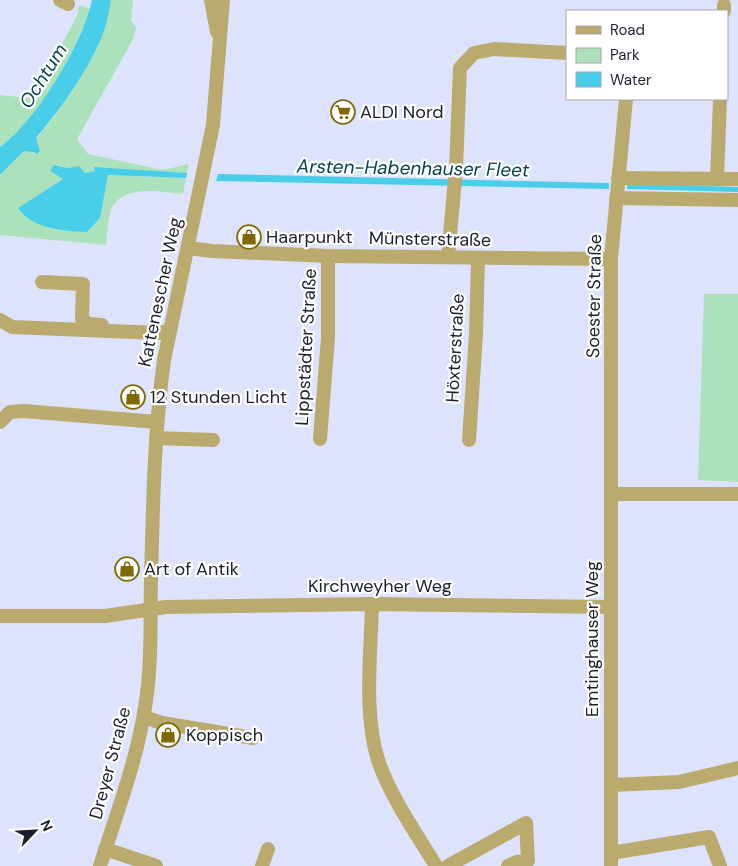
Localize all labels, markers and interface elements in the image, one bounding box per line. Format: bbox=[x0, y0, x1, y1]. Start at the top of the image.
legend bbox=[566, 10, 728, 100]
text: Road bbox=[610, 20, 645, 40]
water label: Ochtum bbox=[13, 39, 73, 113]
text: Park bbox=[610, 45, 640, 65]
text: Water bbox=[610, 70, 652, 90]
supermarket icon: ALDI Nord bbox=[330, 99, 356, 125]
place label: ALDI Nord bbox=[360, 100, 444, 124]
water label: Arsten-Habenhauser Fleet bbox=[295, 153, 530, 183]
street label: Kattenescher Weg bbox=[132, 215, 188, 369]
shop icon: Haarpunkt bbox=[236, 224, 262, 250]
place label: Haarpunkt bbox=[266, 225, 353, 249]
street label: Münsterstraße bbox=[369, 226, 491, 252]
street label: Soester Straße bbox=[581, 234, 607, 358]
street label: Lippstädter Straße bbox=[290, 268, 322, 426]
street label: Höxterstraße bbox=[440, 293, 470, 403]
shop icon: 12 Stunden Licht bbox=[120, 384, 146, 410]
place label: 12 Stunden Licht bbox=[150, 385, 287, 409]
shop icon: Art of Antik bbox=[114, 556, 140, 582]
place label: Art of Antik bbox=[144, 557, 239, 581]
street label: Emtinghauser Weg bbox=[580, 561, 604, 717]
street label: Kirchweyher Weg bbox=[308, 574, 452, 598]
street label: Dreyer Straße bbox=[83, 704, 137, 822]
shop icon: Koppisch bbox=[155, 722, 181, 748]
place label: Koppisch bbox=[186, 723, 263, 747]
north arrow bbox=[10, 806, 60, 856]
text: N bbox=[36, 817, 57, 834]

